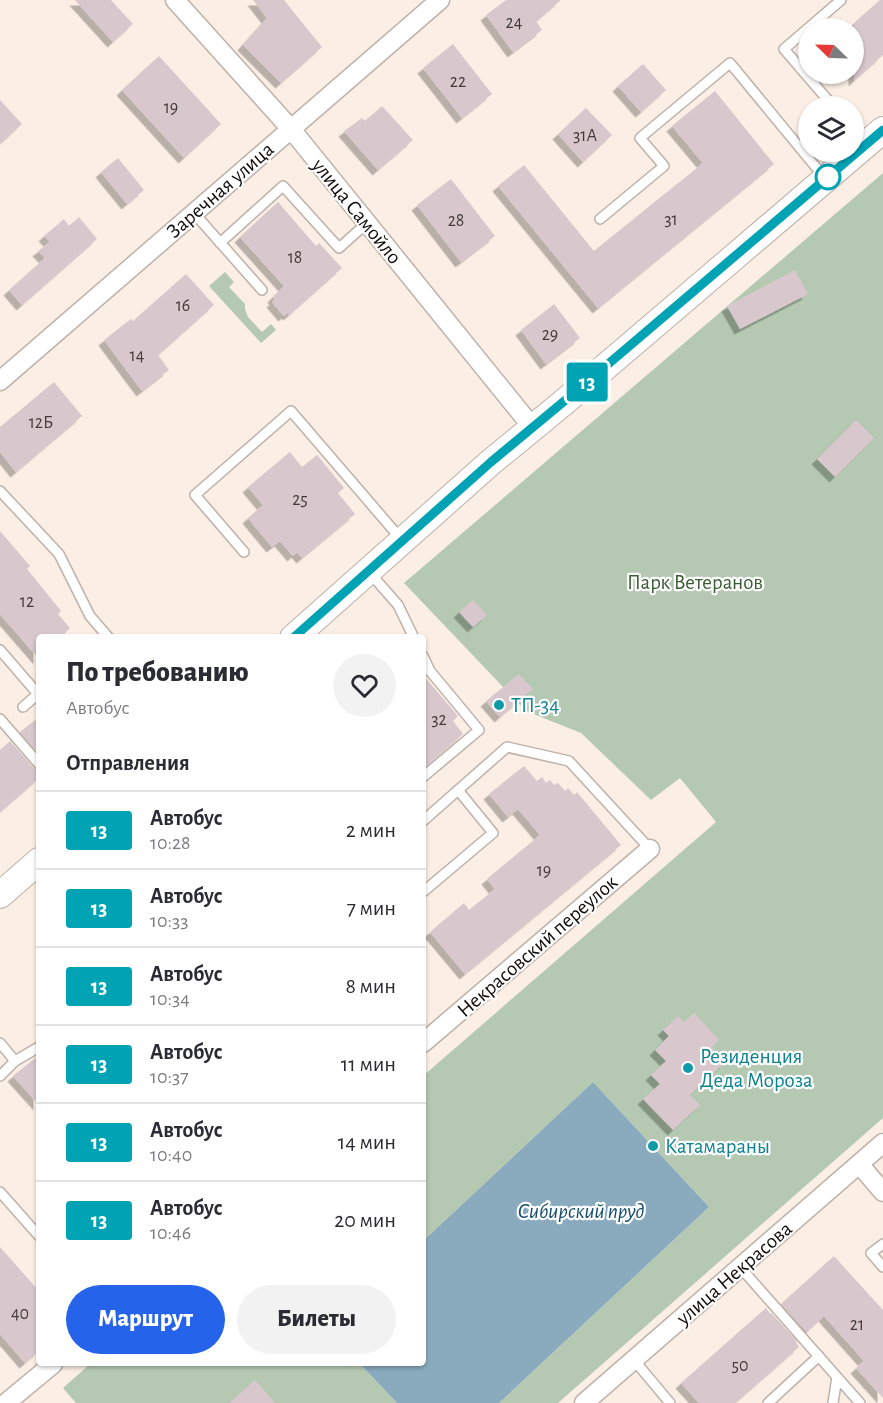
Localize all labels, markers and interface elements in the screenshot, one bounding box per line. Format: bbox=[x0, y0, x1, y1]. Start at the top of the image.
house number: 24 bbox=[506, 14, 523, 32]
north arrow bbox=[798, 18, 864, 84]
map controls bbox=[798, 18, 864, 162]
house number: 22 bbox=[450, 73, 466, 91]
button: layers bbox=[798, 96, 864, 162]
house number: 19 bbox=[164, 99, 178, 117]
house number: 31А bbox=[573, 127, 598, 145]
street label: Заречная улица bbox=[163, 138, 278, 242]
street label: улица Самойло bbox=[307, 154, 405, 268]
unlabelled marker bbox=[815, 164, 841, 190]
house number: 31 bbox=[664, 211, 678, 229]
house number: 28 bbox=[448, 212, 464, 230]
house number: 18 bbox=[288, 249, 302, 267]
house number: 16 bbox=[176, 297, 190, 315]
house number: 29 bbox=[542, 326, 558, 344]
house number: 14 bbox=[130, 347, 145, 365]
line badge: 13 bbox=[560, 362, 614, 401]
text: 13 bbox=[579, 372, 595, 393]
house number: 12Б bbox=[29, 414, 53, 432]
house number: 25 bbox=[292, 491, 308, 509]
park label: Парк Ветеранов bbox=[627, 572, 763, 593]
house number: 12 bbox=[20, 593, 34, 611]
button: heart bbox=[333, 654, 396, 717]
text: По требованию bbox=[66, 659, 249, 687]
place label: ТП-34 bbox=[511, 695, 559, 716]
text: Автобус bbox=[66, 698, 130, 718]
marker: ТП-34 bbox=[492, 698, 506, 712]
house number: 32 bbox=[431, 711, 447, 729]
text: Отправления bbox=[66, 752, 190, 774]
text: Автобус bbox=[150, 807, 223, 829]
text: 2 мин bbox=[346, 819, 396, 841]
text: 13 bbox=[91, 820, 107, 841]
text: 10:28 bbox=[150, 833, 191, 853]
house number: 19 bbox=[537, 862, 551, 880]
street label: Некрасовский переулок bbox=[453, 871, 622, 1021]
text: Автобус bbox=[150, 885, 223, 907]
text: 7 мин bbox=[347, 897, 396, 919]
text: 13 bbox=[91, 898, 107, 919]
text: 10:33 bbox=[150, 911, 189, 931]
text: Автобус bbox=[150, 963, 223, 985]
text: 8 мин bbox=[345, 975, 396, 997]
text: 13 bbox=[91, 976, 107, 997]
text: 10:34 bbox=[150, 989, 190, 1009]
text: Автобус bbox=[150, 1041, 223, 1063]
place label: Резиденция Деда Мороза bbox=[700, 1046, 813, 1091]
text: 11 мин bbox=[341, 1053, 396, 1075]
text: 13 bbox=[91, 1054, 107, 1075]
marker: Резиденция Деда Мороза bbox=[681, 1061, 695, 1075]
text: 10:37 bbox=[150, 1067, 189, 1087]
text: Автобус bbox=[150, 1119, 223, 1141]
text: 14 мин bbox=[338, 1131, 396, 1153]
text: 13 bbox=[91, 1132, 107, 1153]
place label: Катамараны bbox=[665, 1136, 770, 1157]
marker: Катамараны bbox=[646, 1139, 660, 1153]
text: 10:40 bbox=[150, 1145, 192, 1165]
text: Автобус bbox=[150, 1197, 223, 1219]
water label: Сибирский пруд bbox=[517, 1200, 645, 1223]
text: 20 мин bbox=[334, 1209, 396, 1231]
text: 13 bbox=[91, 1210, 107, 1231]
street label: улица Некрасова bbox=[672, 1218, 796, 1330]
text: 10:46 bbox=[150, 1223, 191, 1243]
button: Маршрут bbox=[66, 1285, 225, 1354]
button: Билеты bbox=[237, 1285, 396, 1354]
house number: 40 bbox=[11, 1305, 29, 1323]
house number: 21 bbox=[850, 1316, 864, 1334]
house number: 50 bbox=[731, 1357, 749, 1375]

